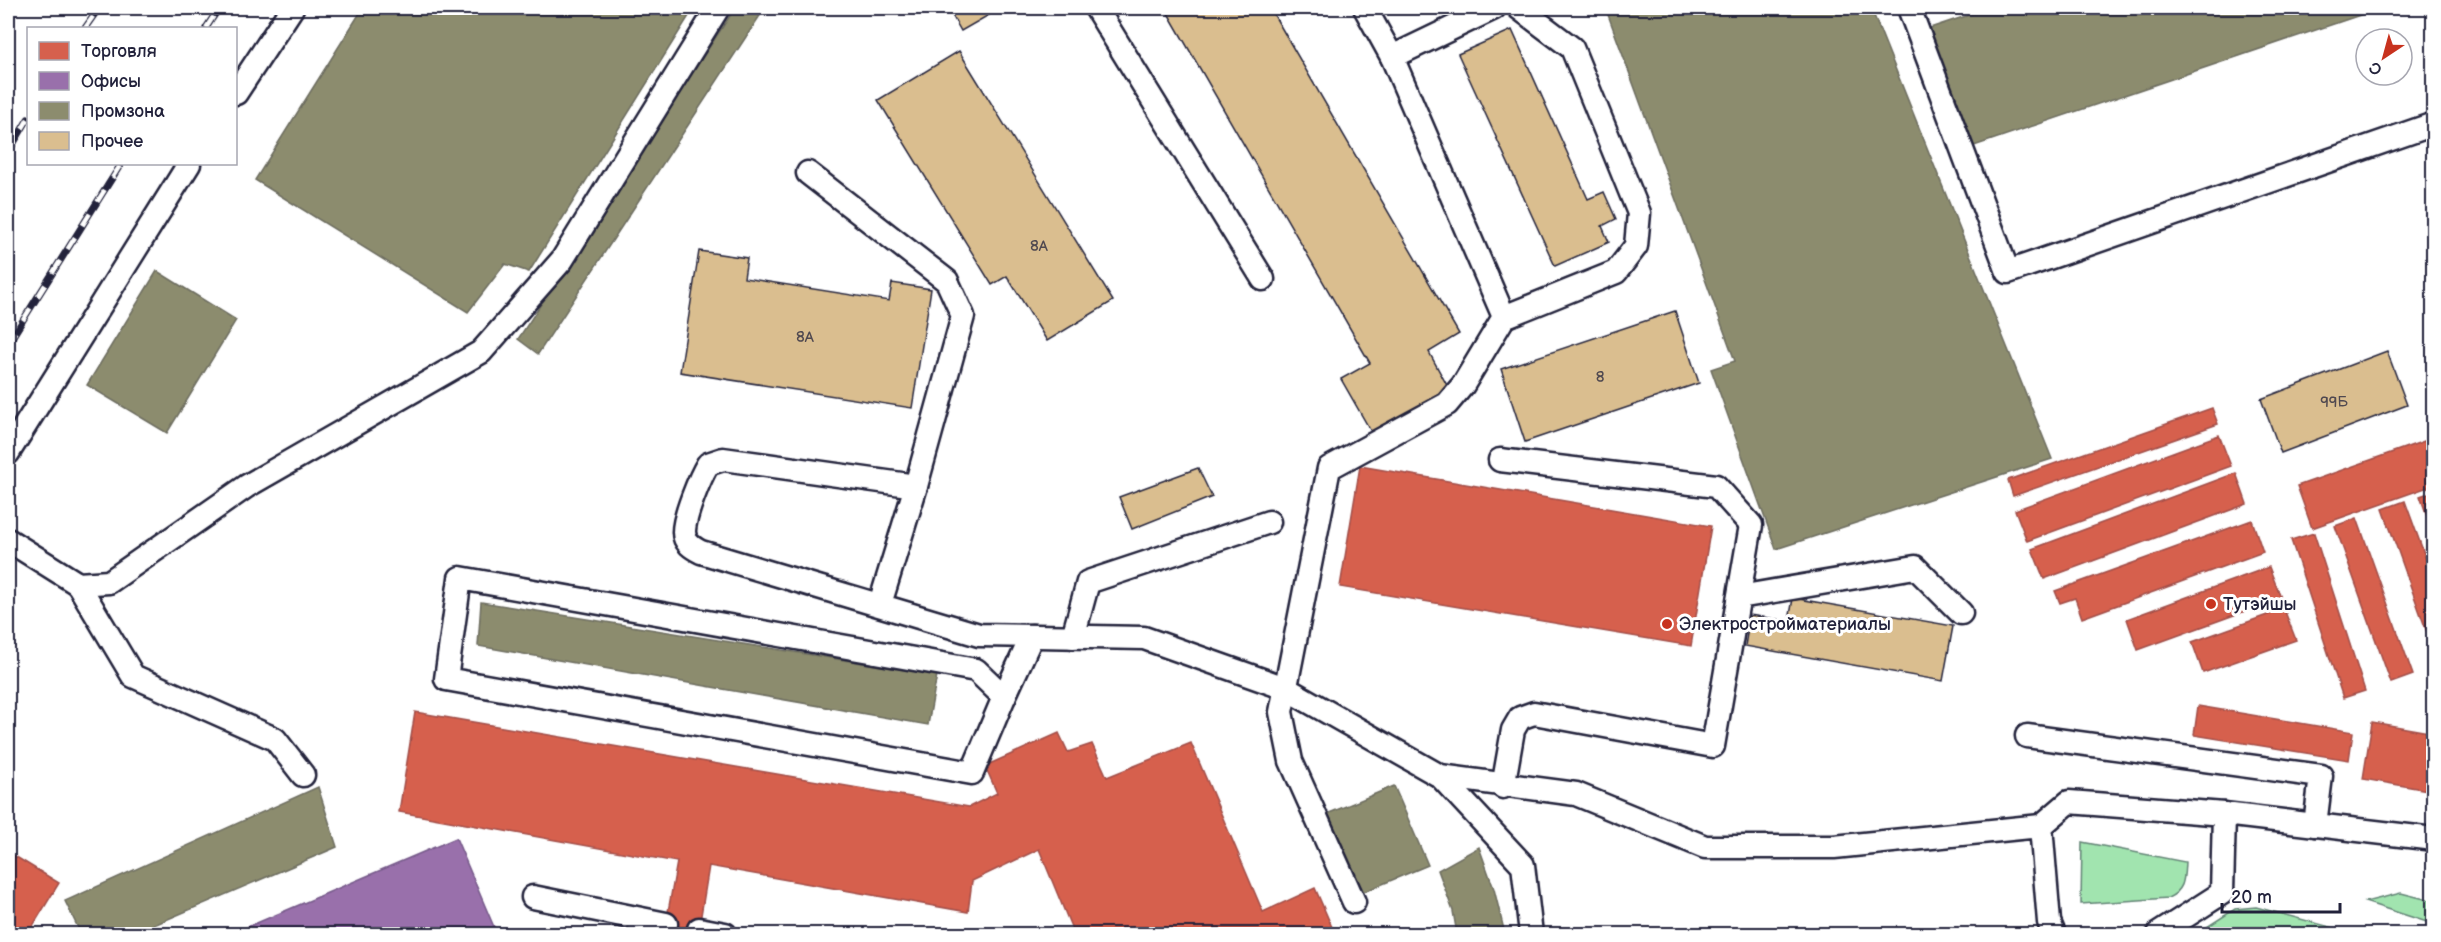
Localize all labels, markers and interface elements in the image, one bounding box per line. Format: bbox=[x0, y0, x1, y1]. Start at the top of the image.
legend bbox=[27, 27, 237, 165]
north arrow bbox=[2354, 27, 2414, 87]
text: Торговля bbox=[81, 41, 157, 62]
text: С bbox=[2366, 57, 2386, 79]
text: Офисы bbox=[81, 71, 141, 92]
text: Промзона bbox=[81, 101, 165, 122]
text: Прочее bbox=[81, 131, 143, 152]
house number: 8А bbox=[1030, 237, 1049, 256]
house number: 8А bbox=[796, 328, 815, 347]
house number: 8 bbox=[1596, 368, 1605, 387]
house number: 99Б bbox=[2320, 393, 2348, 412]
place label: Тутэйшы bbox=[2223, 594, 2297, 615]
marker: Тутэйшы bbox=[2204, 597, 2218, 611]
place label: Электростройматериалы bbox=[1679, 614, 1891, 635]
marker: Электростройматериалы bbox=[1660, 617, 1674, 631]
scale bar bbox=[2222, 876, 2340, 914]
text: 20 m bbox=[2231, 887, 2272, 908]

